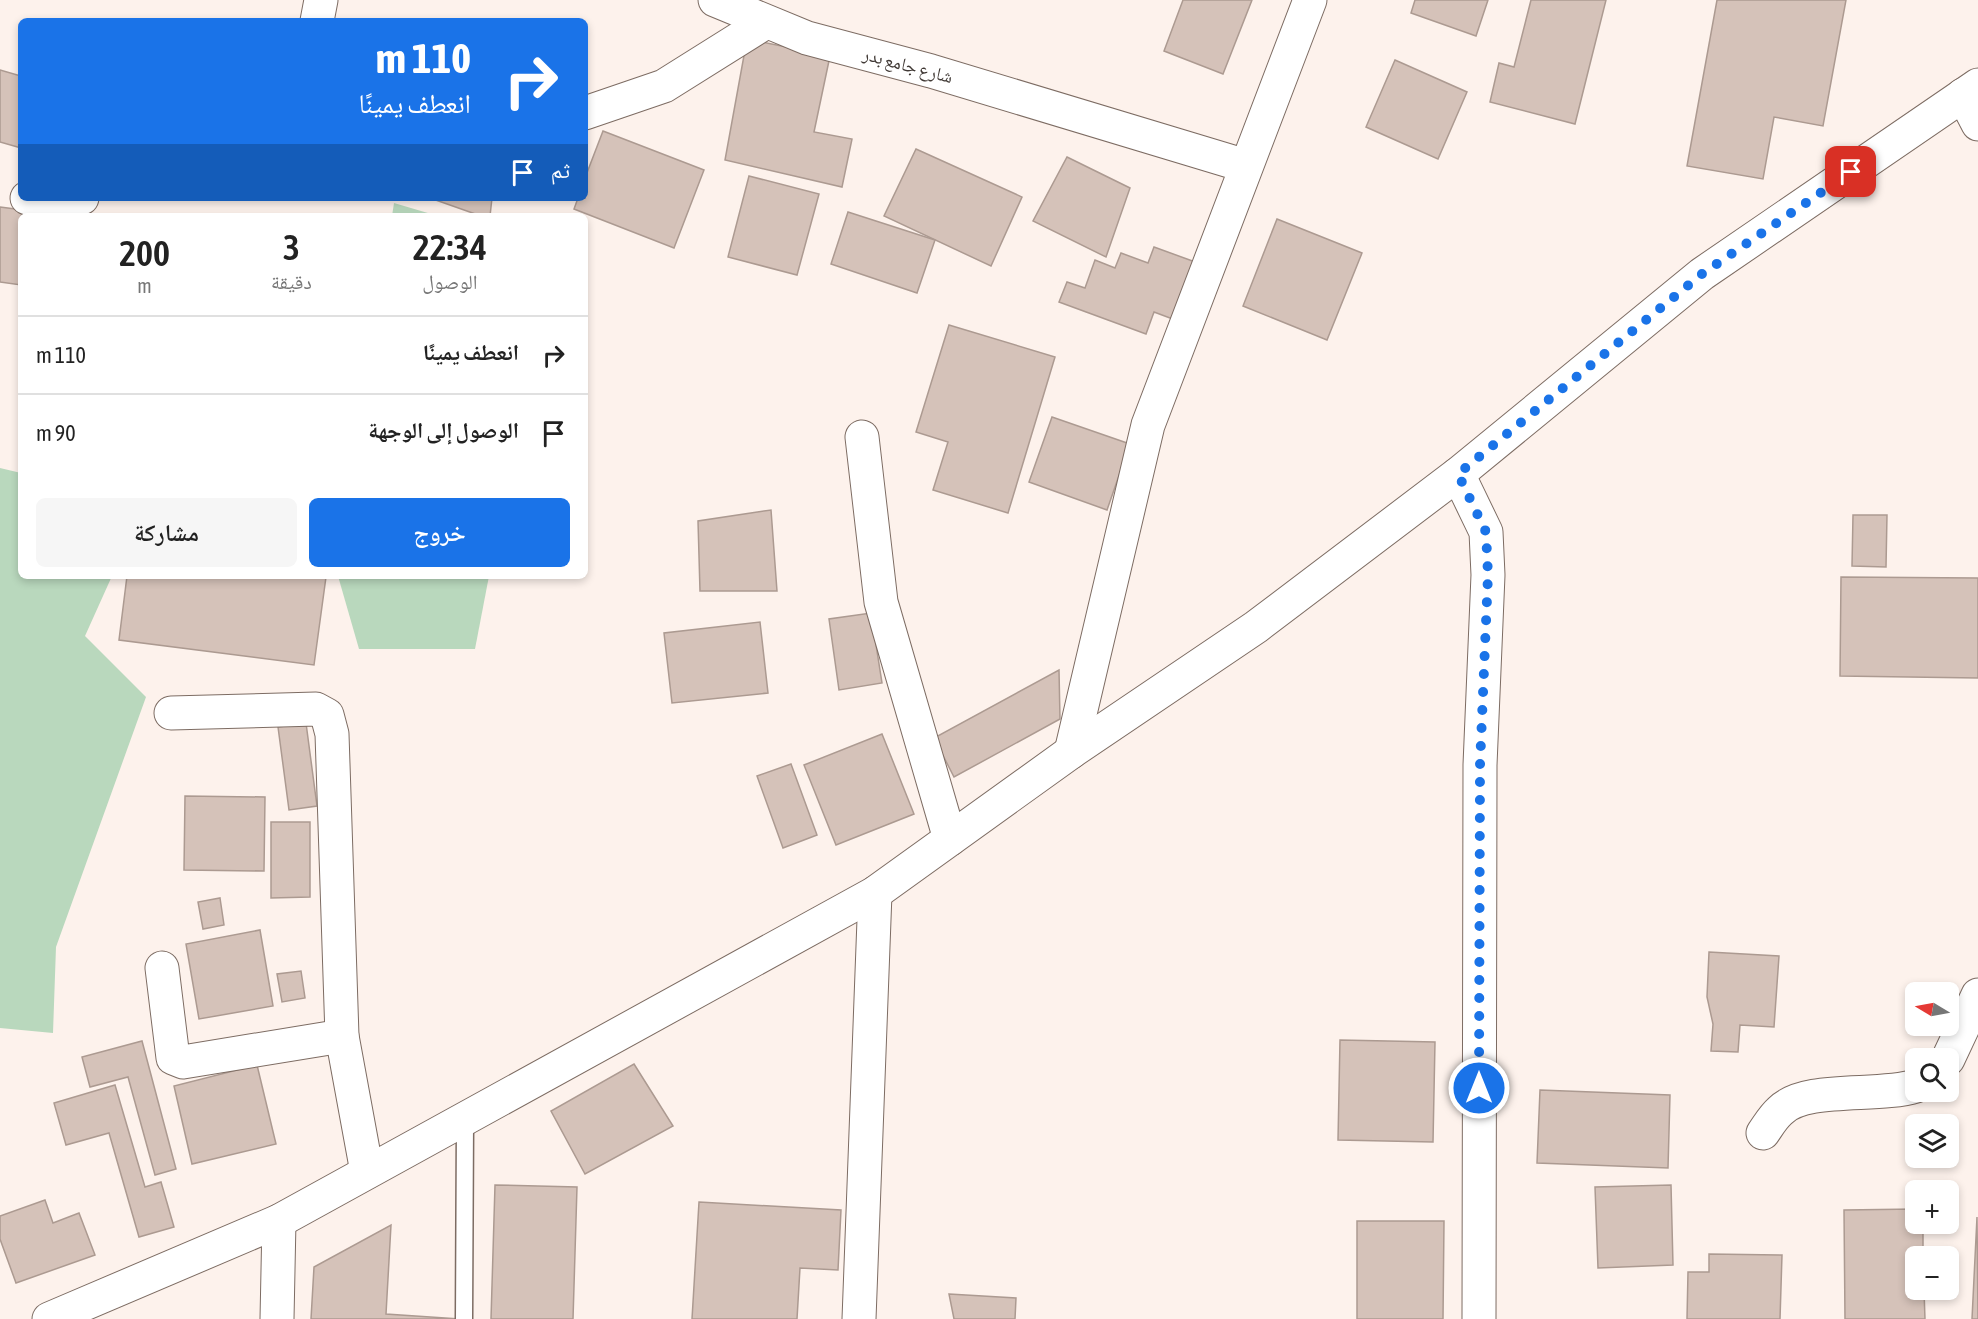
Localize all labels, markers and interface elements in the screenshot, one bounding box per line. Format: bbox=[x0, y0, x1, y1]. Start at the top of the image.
text: 110 m bbox=[376, 34, 471, 82]
icon: right bbox=[492, 42, 570, 120]
street label: شارع جامع بدر bbox=[859, 43, 955, 89]
text: انعطف يمينًا bbox=[358, 88, 471, 119]
pin bbox=[1825, 146, 1876, 197]
icon: arrive bbox=[1834, 155, 1867, 188]
icon: arrive bbox=[506, 156, 539, 189]
text: ثم bbox=[551, 157, 570, 183]
text: 3 bbox=[283, 226, 300, 268]
text: 22:34 bbox=[413, 226, 487, 268]
text: 200 bbox=[119, 232, 170, 274]
text: دقيقة bbox=[271, 270, 312, 293]
text: الوصول bbox=[422, 270, 478, 293]
text: m bbox=[137, 274, 152, 297]
text: انعطف يمينًا bbox=[423, 339, 519, 365]
icon: right bbox=[537, 339, 570, 372]
text: 110 m bbox=[36, 342, 86, 368]
text: الوصول إلى الوجهة bbox=[368, 417, 519, 443]
icon: arrive bbox=[537, 417, 570, 450]
text: 90 m bbox=[36, 420, 76, 446]
button: مشاركة bbox=[36, 498, 297, 567]
button: خروج bbox=[309, 498, 570, 567]
north arrow bbox=[1905, 982, 1959, 1036]
map controls bbox=[1905, 982, 1959, 1300]
button: search bbox=[1905, 1048, 1959, 1102]
position arrow bbox=[1447, 1056, 1511, 1120]
button: layers bbox=[1905, 1114, 1959, 1168]
button: + bbox=[1905, 1180, 1959, 1234]
button: − bbox=[1905, 1246, 1959, 1300]

